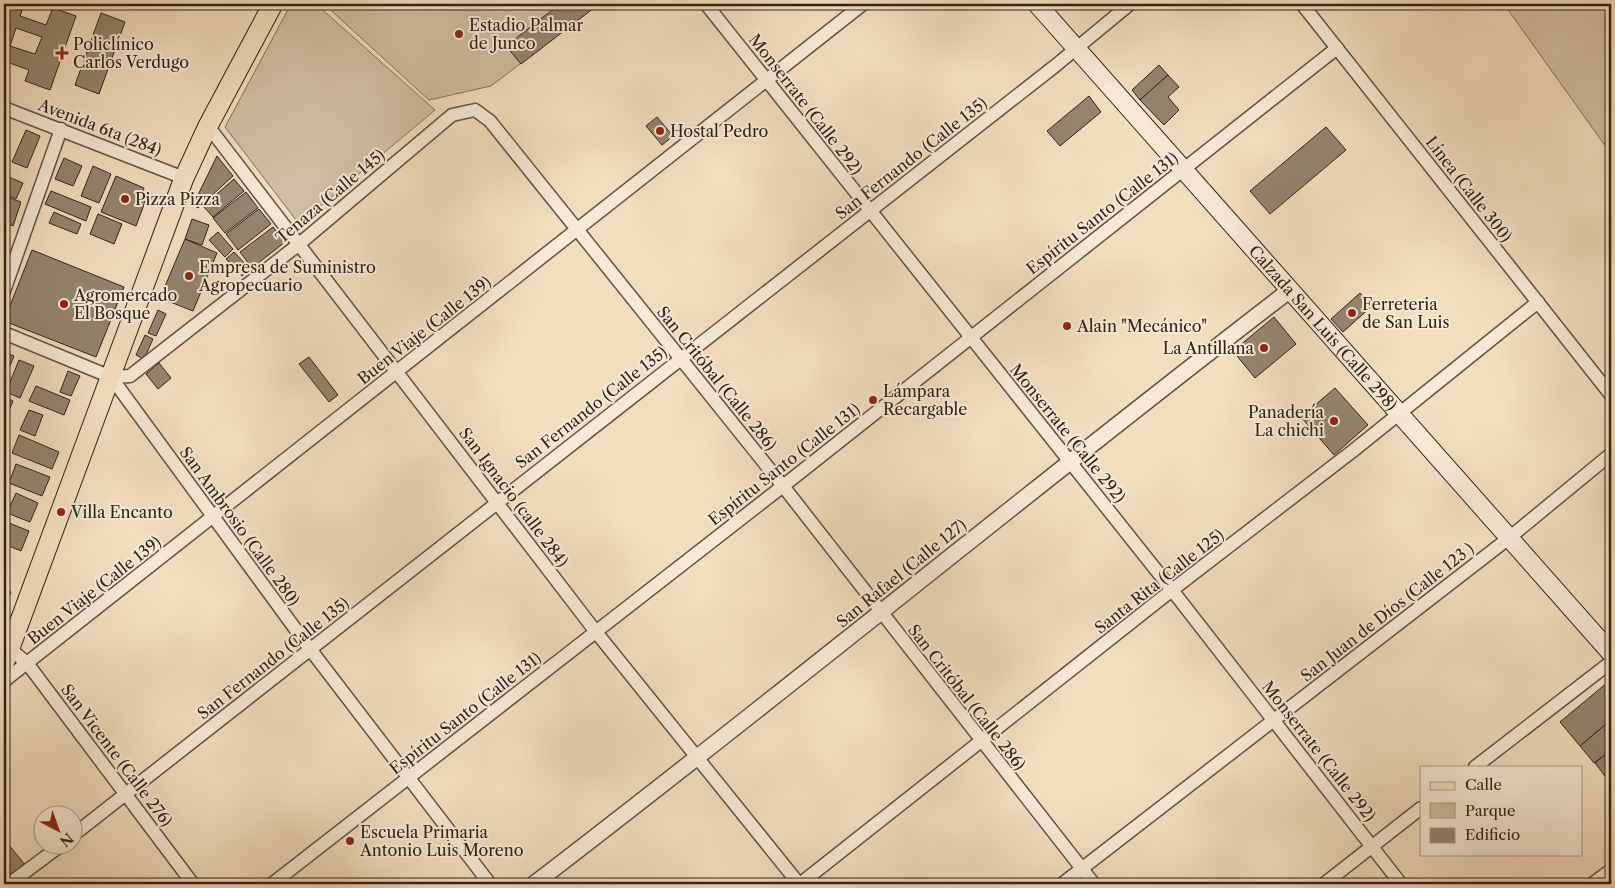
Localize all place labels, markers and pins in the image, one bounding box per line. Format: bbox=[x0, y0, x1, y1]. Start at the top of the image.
place label: Estadio Palmar de Junco bbox=[469, 15, 584, 53]
marker: Estadio Palmar de Junco bbox=[453, 28, 465, 40]
place label: Policlínico Carlos Verdugo bbox=[73, 34, 189, 72]
marker: Policlínico Carlos Verdugo bbox=[55, 46, 69, 60]
place label: Hostal Pedro bbox=[670, 121, 769, 141]
marker: Hostal Pedro bbox=[654, 125, 666, 137]
place label: Pizza Pizza bbox=[135, 189, 220, 209]
marker: Pizza Pizza bbox=[119, 193, 131, 205]
place label: Empresa de Suministro Agropecuario bbox=[198, 257, 376, 295]
marker: Empresa de Suministro Agropecuario bbox=[183, 270, 195, 282]
place label: Agromercado El Bosque bbox=[73, 285, 178, 323]
place label: Ferreteria de San Luis bbox=[1362, 294, 1449, 332]
marker: Agromercado El Bosque bbox=[58, 298, 70, 310]
marker: Ferreteria de San Luis bbox=[1346, 307, 1358, 319]
place label: Alain "Mecánico" bbox=[1076, 316, 1207, 336]
marker: Alain "Mecánico" bbox=[1061, 320, 1073, 332]
place label: La Antillana bbox=[1163, 338, 1255, 358]
marker: La Antillana bbox=[1258, 342, 1270, 354]
place label: Lámpara Recargable bbox=[883, 381, 967, 419]
marker: Lámpara Recargable bbox=[867, 394, 879, 406]
place label: Panadería La chichi bbox=[1248, 402, 1325, 440]
marker: Panadería La chichi bbox=[1328, 415, 1340, 427]
place label: Villa Encanto bbox=[70, 502, 173, 522]
marker: Villa Encanto bbox=[55, 506, 67, 518]
place label: Escuela Primaria Antonio Luis Moreno bbox=[359, 822, 524, 860]
marker: Escuela Primaria Antonio Luis Moreno bbox=[344, 835, 356, 847]

